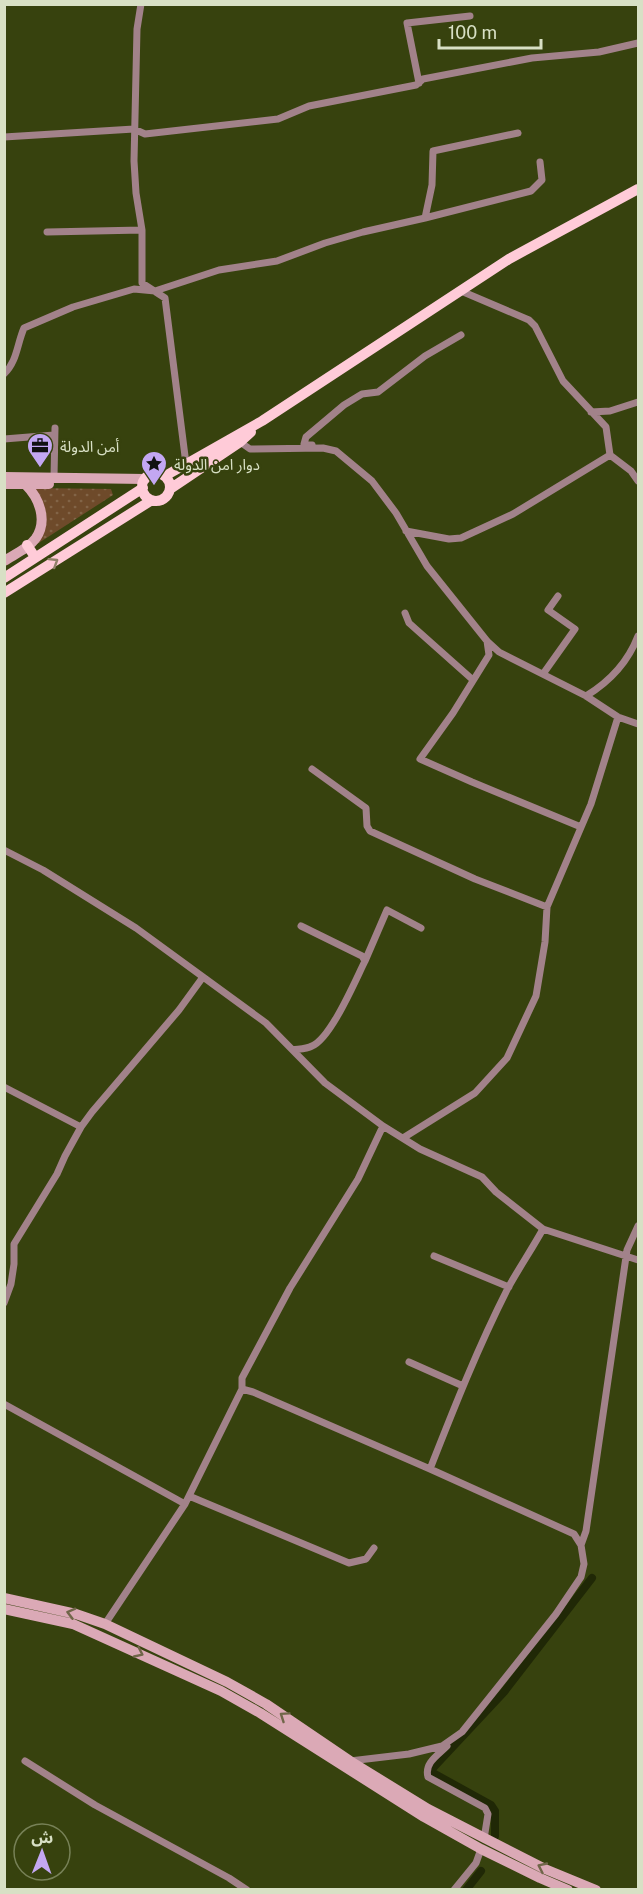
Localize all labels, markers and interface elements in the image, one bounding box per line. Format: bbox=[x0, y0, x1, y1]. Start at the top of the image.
scale bar bbox=[439, 12, 541, 50]
text: 100 m bbox=[448, 22, 497, 43]
office icon: أمن الدولة bbox=[25, 431, 55, 469]
place label: أمن الدولة bbox=[60, 438, 120, 456]
place icon: دوار امن الدولة bbox=[139, 449, 169, 487]
place label: دوار امن الدولة bbox=[174, 456, 260, 474]
one-way arrow bbox=[48, 557, 58, 569]
one-way arrow bbox=[66, 1608, 76, 1621]
one-way arrow bbox=[133, 1646, 144, 1658]
one-way arrow bbox=[279, 1712, 290, 1723]
north arrow bbox=[12, 1822, 72, 1882]
text: ش bbox=[31, 1828, 53, 1847]
one-way arrow bbox=[538, 1862, 549, 1874]

